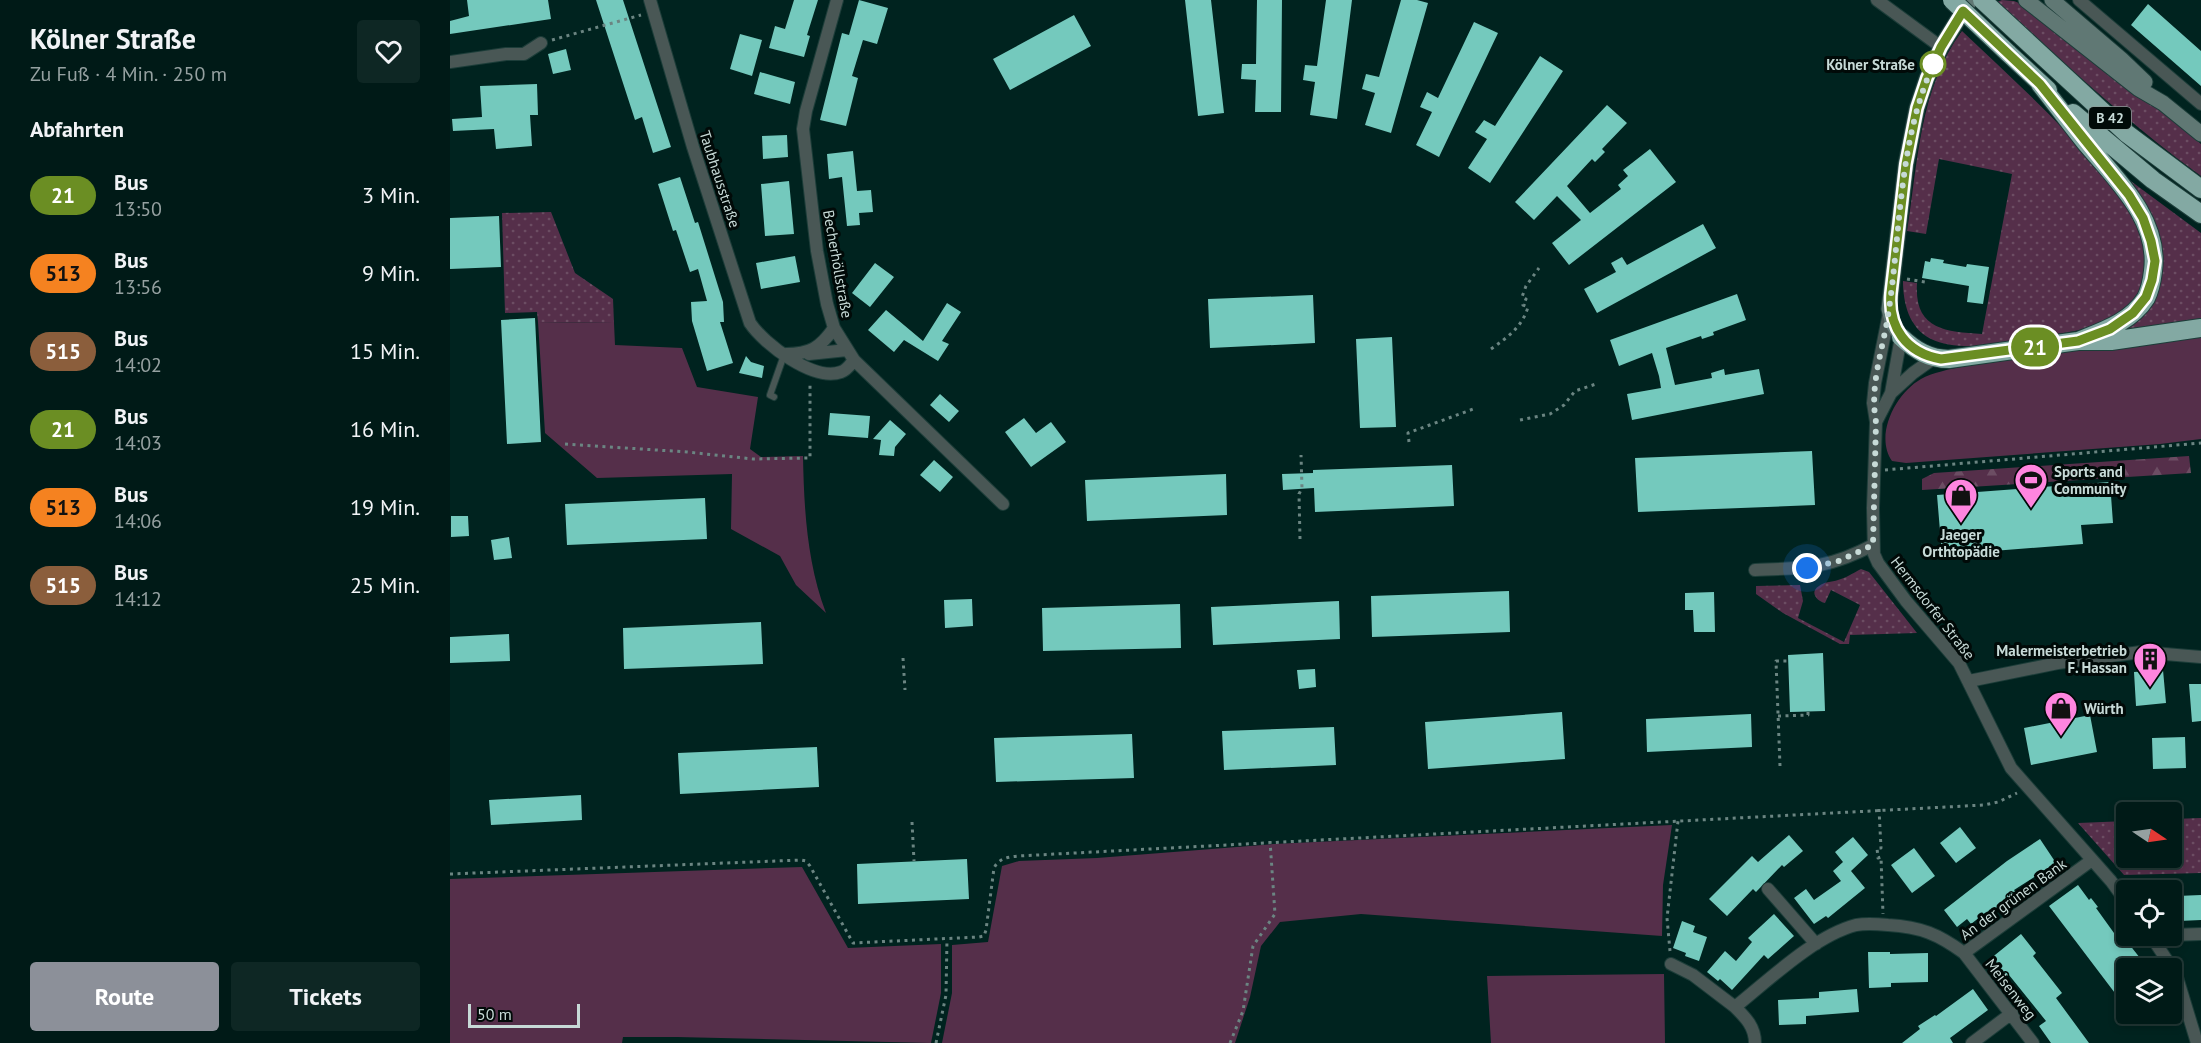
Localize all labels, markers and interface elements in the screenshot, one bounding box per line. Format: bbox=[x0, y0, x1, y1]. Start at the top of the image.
text: Kölner Straße bbox=[30, 20, 196, 57]
button: heart bbox=[357, 20, 420, 83]
marker: Kölner Straße bbox=[1920, 51, 1946, 77]
place label: Kölner Straße bbox=[1826, 55, 1915, 74]
text: Zu Fuß · 4 Min. · 250 m bbox=[30, 61, 227, 87]
road number: B 42 bbox=[2089, 107, 2131, 129]
text: Abfahrten bbox=[30, 115, 124, 143]
street label: Taubhausstraße bbox=[695, 128, 745, 230]
text: Bus bbox=[114, 168, 148, 196]
text: 3 Min. bbox=[362, 181, 420, 209]
text: 21 bbox=[51, 182, 75, 209]
text: 13:50 bbox=[114, 196, 162, 222]
street label: Becherhöllstraße bbox=[819, 209, 857, 319]
text: Bus bbox=[114, 246, 148, 274]
text: 9 Min. bbox=[362, 259, 420, 287]
text: 513 bbox=[45, 260, 81, 287]
text: 13:56 bbox=[114, 274, 162, 300]
text: Bus bbox=[114, 324, 148, 352]
line badge: 21 bbox=[2008, 328, 2062, 366]
text: 21 bbox=[2023, 334, 2047, 361]
text: 15 Min. bbox=[350, 337, 420, 365]
text: 515 bbox=[45, 338, 81, 365]
text: 14:02 bbox=[114, 352, 162, 378]
text: Bus bbox=[114, 402, 148, 430]
text: 16 Min. bbox=[350, 415, 420, 443]
text: 21 bbox=[51, 416, 75, 443]
text: 14:03 bbox=[114, 430, 162, 456]
sports icon: Sports and Community bbox=[2013, 462, 2049, 509]
place label: Sports and Community bbox=[2054, 462, 2127, 498]
shop icon: Jaeger Orthtopädie bbox=[1943, 477, 1979, 524]
text: Bus bbox=[114, 480, 148, 508]
text: 19 Min. bbox=[350, 493, 420, 521]
text: 513 bbox=[45, 494, 81, 521]
text: 14:06 bbox=[114, 508, 162, 534]
place label: Jaeger Orthtopädie bbox=[1922, 525, 2000, 561]
your location bbox=[1792, 553, 1822, 583]
street label: Hermsdorfer Straße bbox=[1887, 553, 1979, 663]
text: Bus bbox=[114, 558, 148, 586]
text: 25 Min. bbox=[350, 571, 420, 599]
text: 515 bbox=[45, 572, 81, 599]
text: 14:12 bbox=[114, 586, 162, 612]
place label: Malermeisterbetrieb F. Hassan bbox=[1996, 641, 2127, 677]
building icon: Malermeisterbetrieb F. Hassan bbox=[2132, 641, 2168, 688]
shop icon: Würth bbox=[2043, 690, 2079, 737]
place label: Würth bbox=[2084, 699, 2124, 718]
north arrow bbox=[2116, 802, 2182, 868]
map controls bbox=[2116, 802, 2182, 1024]
street label: An der grünen Bank bbox=[1956, 854, 2070, 944]
button: locate bbox=[2116, 880, 2182, 946]
street label: Meisenweg bbox=[1981, 955, 2041, 1023]
button: layers bbox=[2116, 958, 2182, 1024]
button: Route bbox=[30, 962, 219, 1031]
button: Tickets bbox=[231, 962, 420, 1031]
scale bar bbox=[468, 1001, 580, 1028]
text: 50 m bbox=[477, 1004, 512, 1024]

